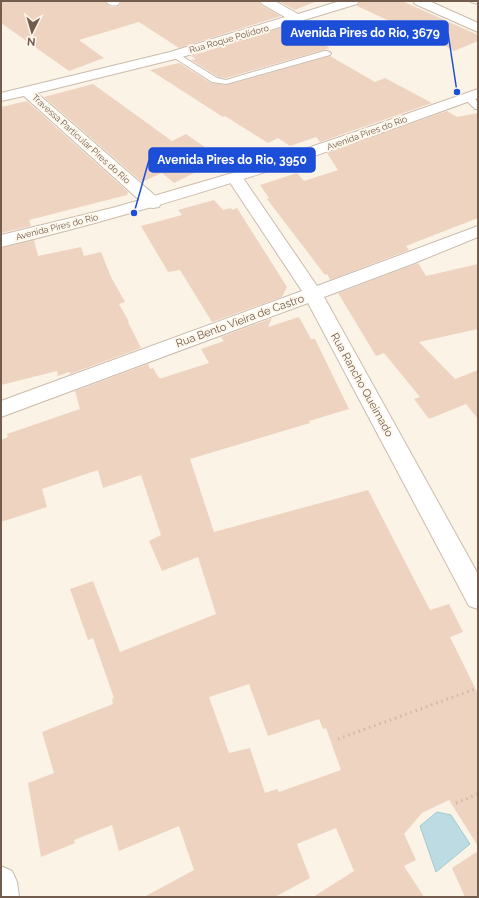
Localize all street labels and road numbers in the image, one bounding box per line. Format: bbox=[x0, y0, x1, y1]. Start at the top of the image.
street label: Rua Roque Polidoro bbox=[188, 23, 270, 55]
street label: Travessa Particular Pires do Rio bbox=[30, 92, 132, 186]
street label: Avenida Pires do Rio bbox=[326, 114, 408, 152]
street label: Avenida Pires do Rio bbox=[15, 212, 99, 242]
street label: Rua Bento Vieira de Castro bbox=[174, 292, 306, 350]
street label: Rua Rancho Queimado bbox=[328, 331, 396, 440]

